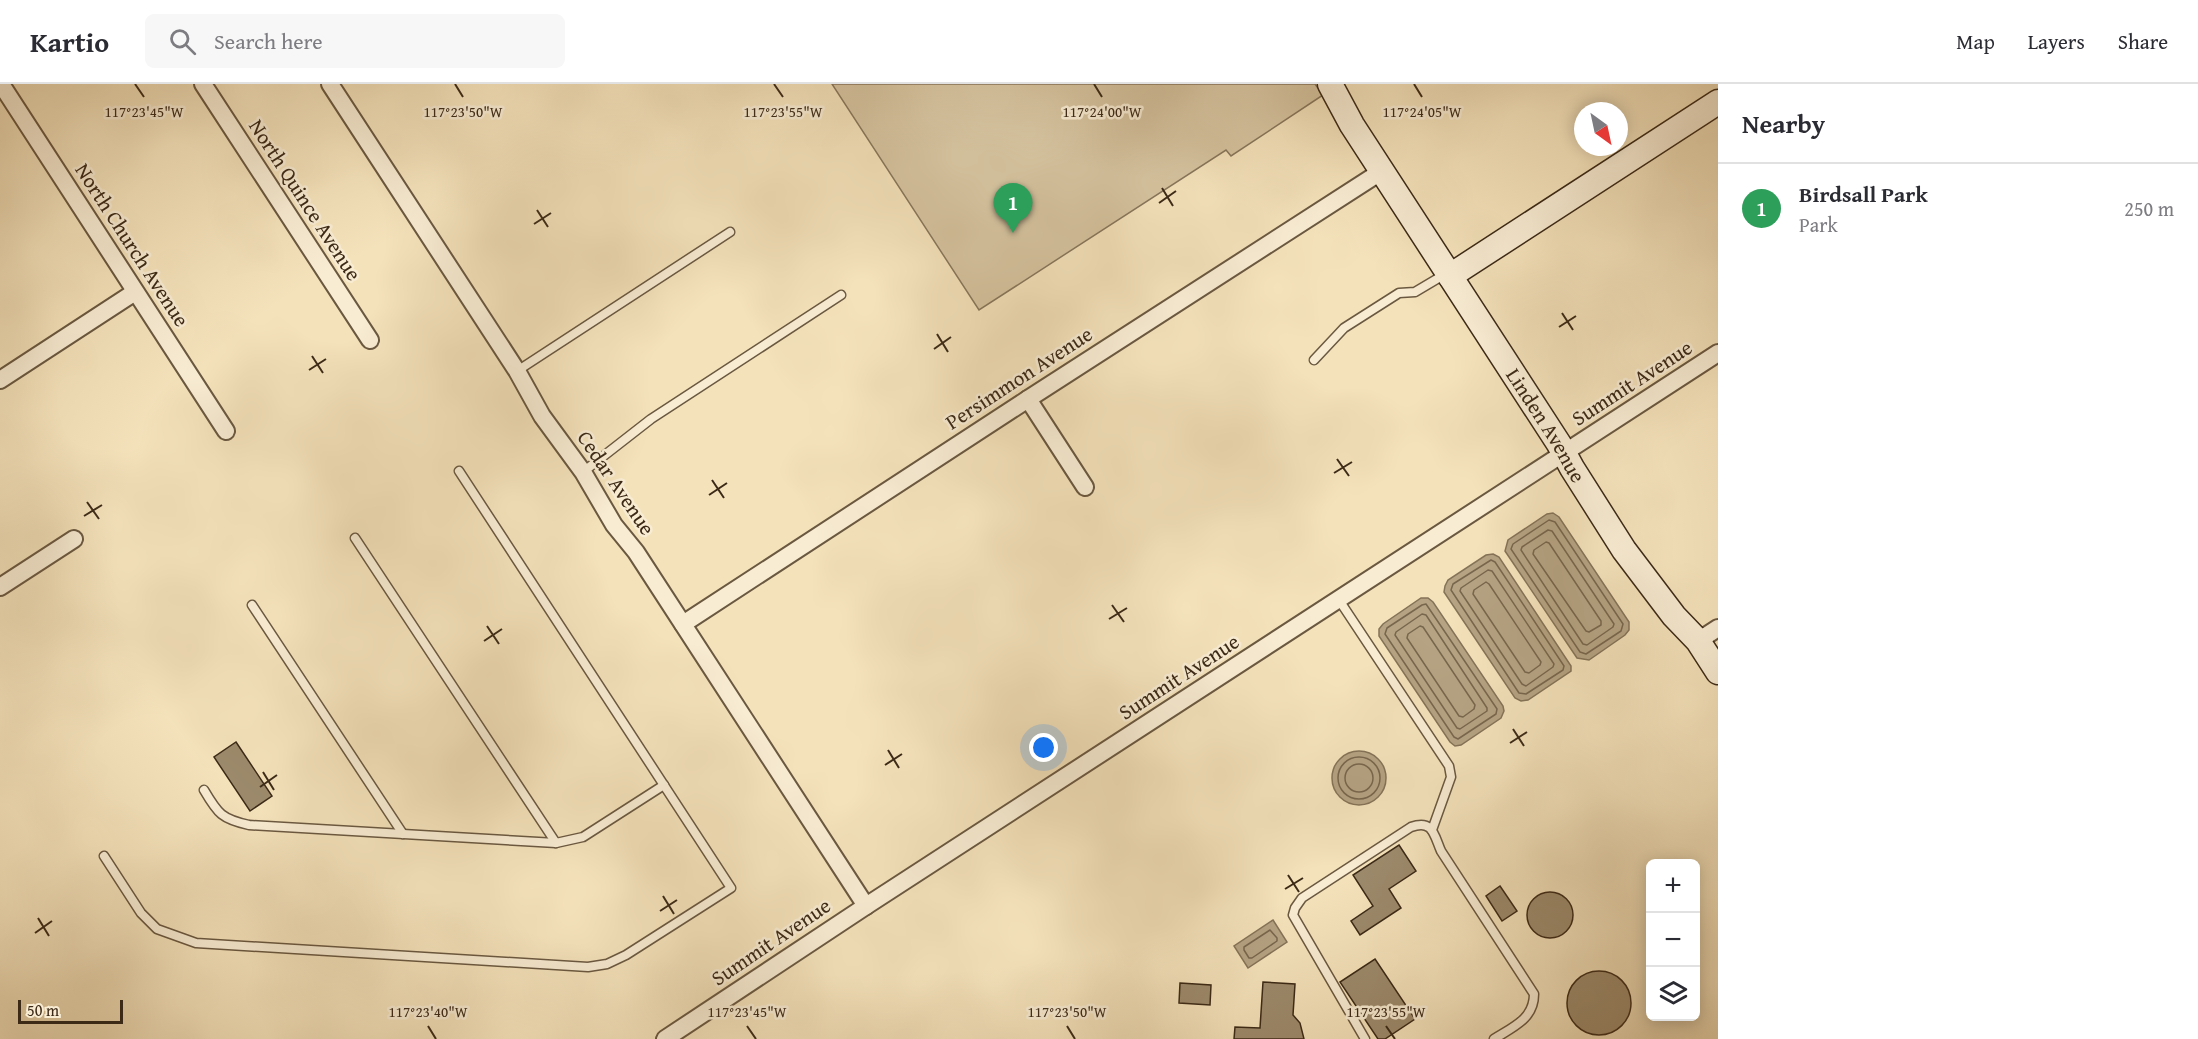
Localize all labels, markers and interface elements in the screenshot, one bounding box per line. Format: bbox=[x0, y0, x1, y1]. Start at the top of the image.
search box bbox=[145, 14, 565, 68]
text: Kartio bbox=[30, 21, 109, 62]
icon: search bbox=[166, 25, 199, 58]
text: Search here bbox=[214, 25, 323, 57]
text: Map bbox=[1956, 26, 1995, 57]
text: Layers bbox=[2028, 26, 2085, 57]
text: Share bbox=[2118, 26, 2168, 57]
text: 117°23'45"W bbox=[104, 101, 184, 122]
text: 117°23'50"W bbox=[423, 101, 503, 122]
text: 117°23'55"W bbox=[743, 101, 823, 122]
text: 117°24'00"W bbox=[1062, 101, 1142, 122]
text: 117°24'05"W bbox=[1382, 101, 1462, 122]
north arrow bbox=[1574, 102, 1628, 156]
text: Nearby bbox=[1742, 104, 1825, 143]
street label: North Quince Avenue bbox=[241, 113, 369, 287]
street label: North Church Avenue bbox=[68, 157, 197, 333]
text: Birdsall Park bbox=[1799, 178, 1928, 210]
pin: 1 bbox=[994, 184, 1032, 233]
text: 1 bbox=[1756, 194, 1767, 223]
text: 250 m bbox=[2124, 194, 2174, 223]
text: Park bbox=[1799, 210, 1838, 239]
street label: Persimmon Avenue bbox=[939, 318, 1099, 437]
street label: Summit Avenue bbox=[1565, 332, 1698, 433]
street label: Linden Avenue bbox=[1499, 362, 1594, 489]
street label: Cedar Avenue bbox=[570, 424, 663, 541]
street label: Summit Avenue bbox=[1112, 626, 1245, 727]
your location bbox=[1029, 733, 1058, 762]
map controls bbox=[1646, 859, 1700, 1021]
button: + bbox=[1646, 859, 1700, 913]
street label: Summit Avenue bbox=[705, 890, 837, 993]
button: − bbox=[1646, 913, 1700, 967]
button: layers bbox=[1646, 967, 1700, 1021]
scale bar bbox=[18, 997, 123, 1024]
text: 50 m bbox=[27, 998, 59, 1022]
text: 117°23'40"W bbox=[388, 1001, 468, 1022]
text: 117°23'45"W bbox=[707, 1001, 787, 1022]
text: 117°23'50"W bbox=[1027, 1001, 1107, 1022]
text: 117°23'55"W bbox=[1346, 1001, 1426, 1022]

